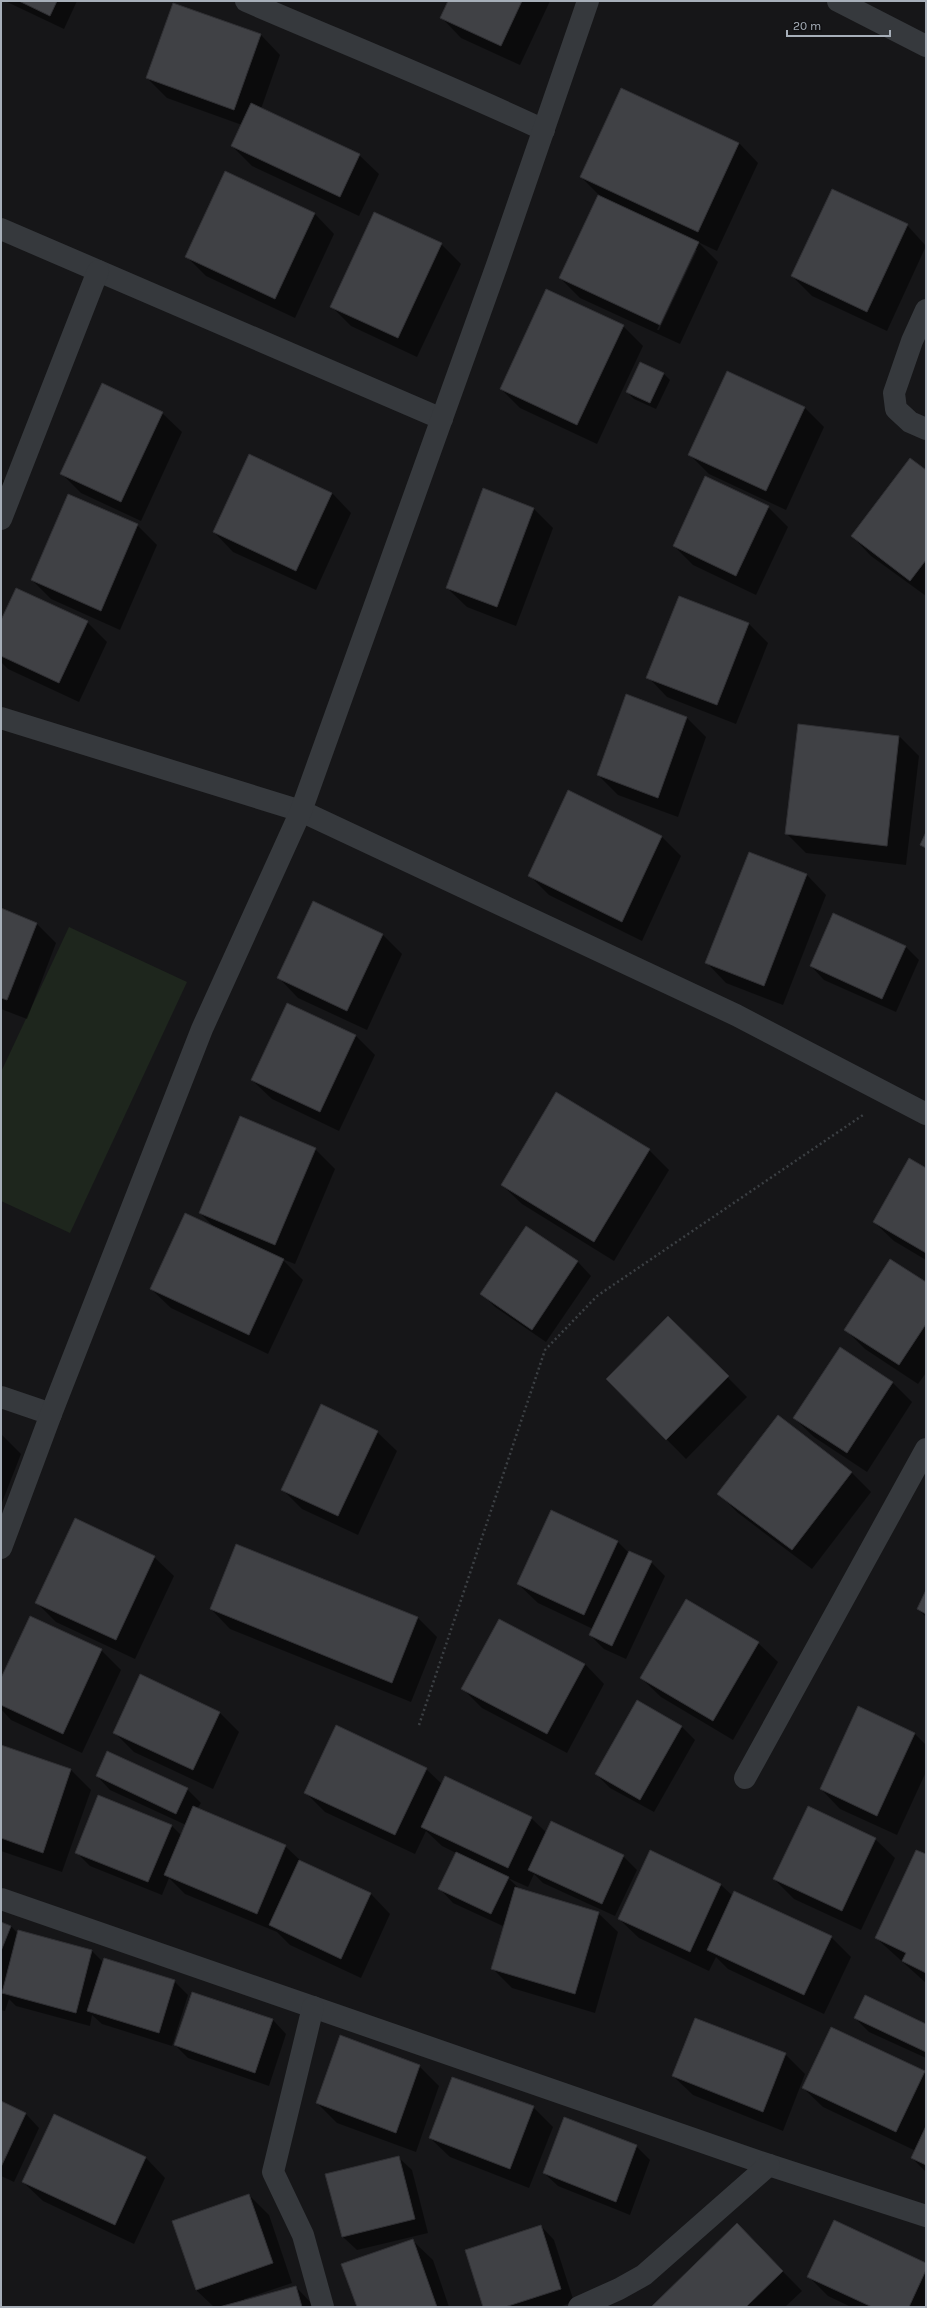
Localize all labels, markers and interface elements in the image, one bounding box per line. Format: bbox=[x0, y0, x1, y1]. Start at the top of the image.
scale bar bbox=[787, 12, 890, 38]
text: 20 m bbox=[793, 19, 821, 33]

